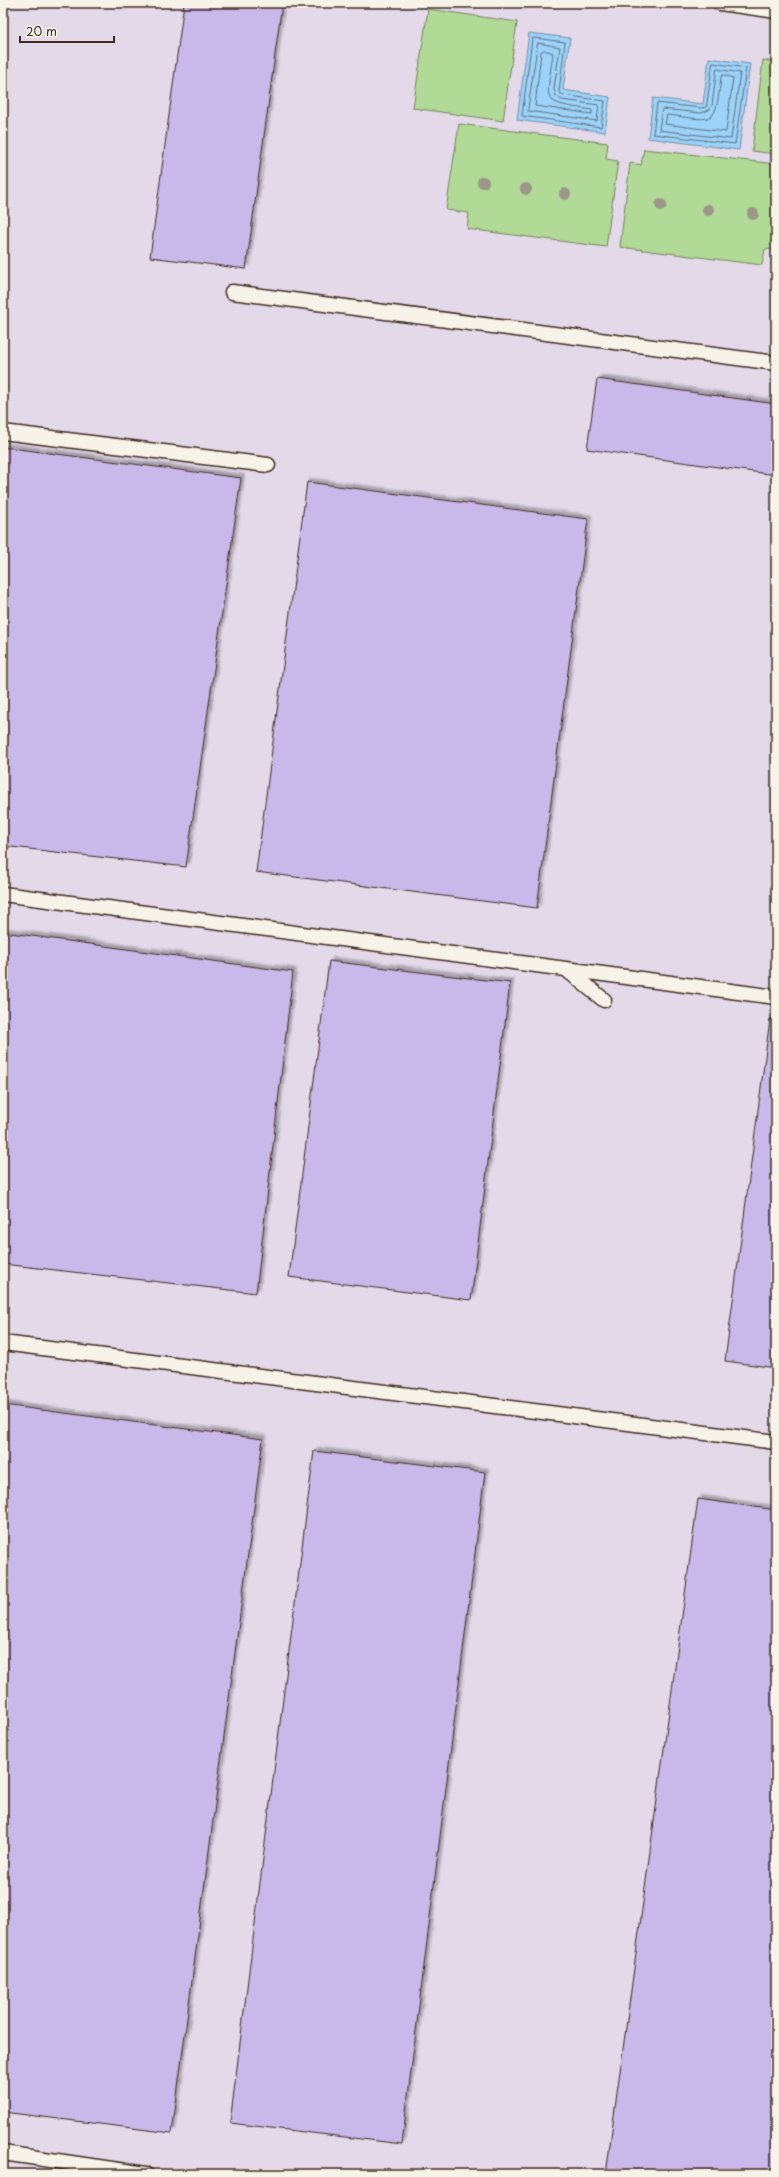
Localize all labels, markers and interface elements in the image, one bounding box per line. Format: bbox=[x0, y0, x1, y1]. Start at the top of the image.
scale bar bbox=[20, 18, 114, 44]
text: 20 m bbox=[26, 22, 57, 40]

